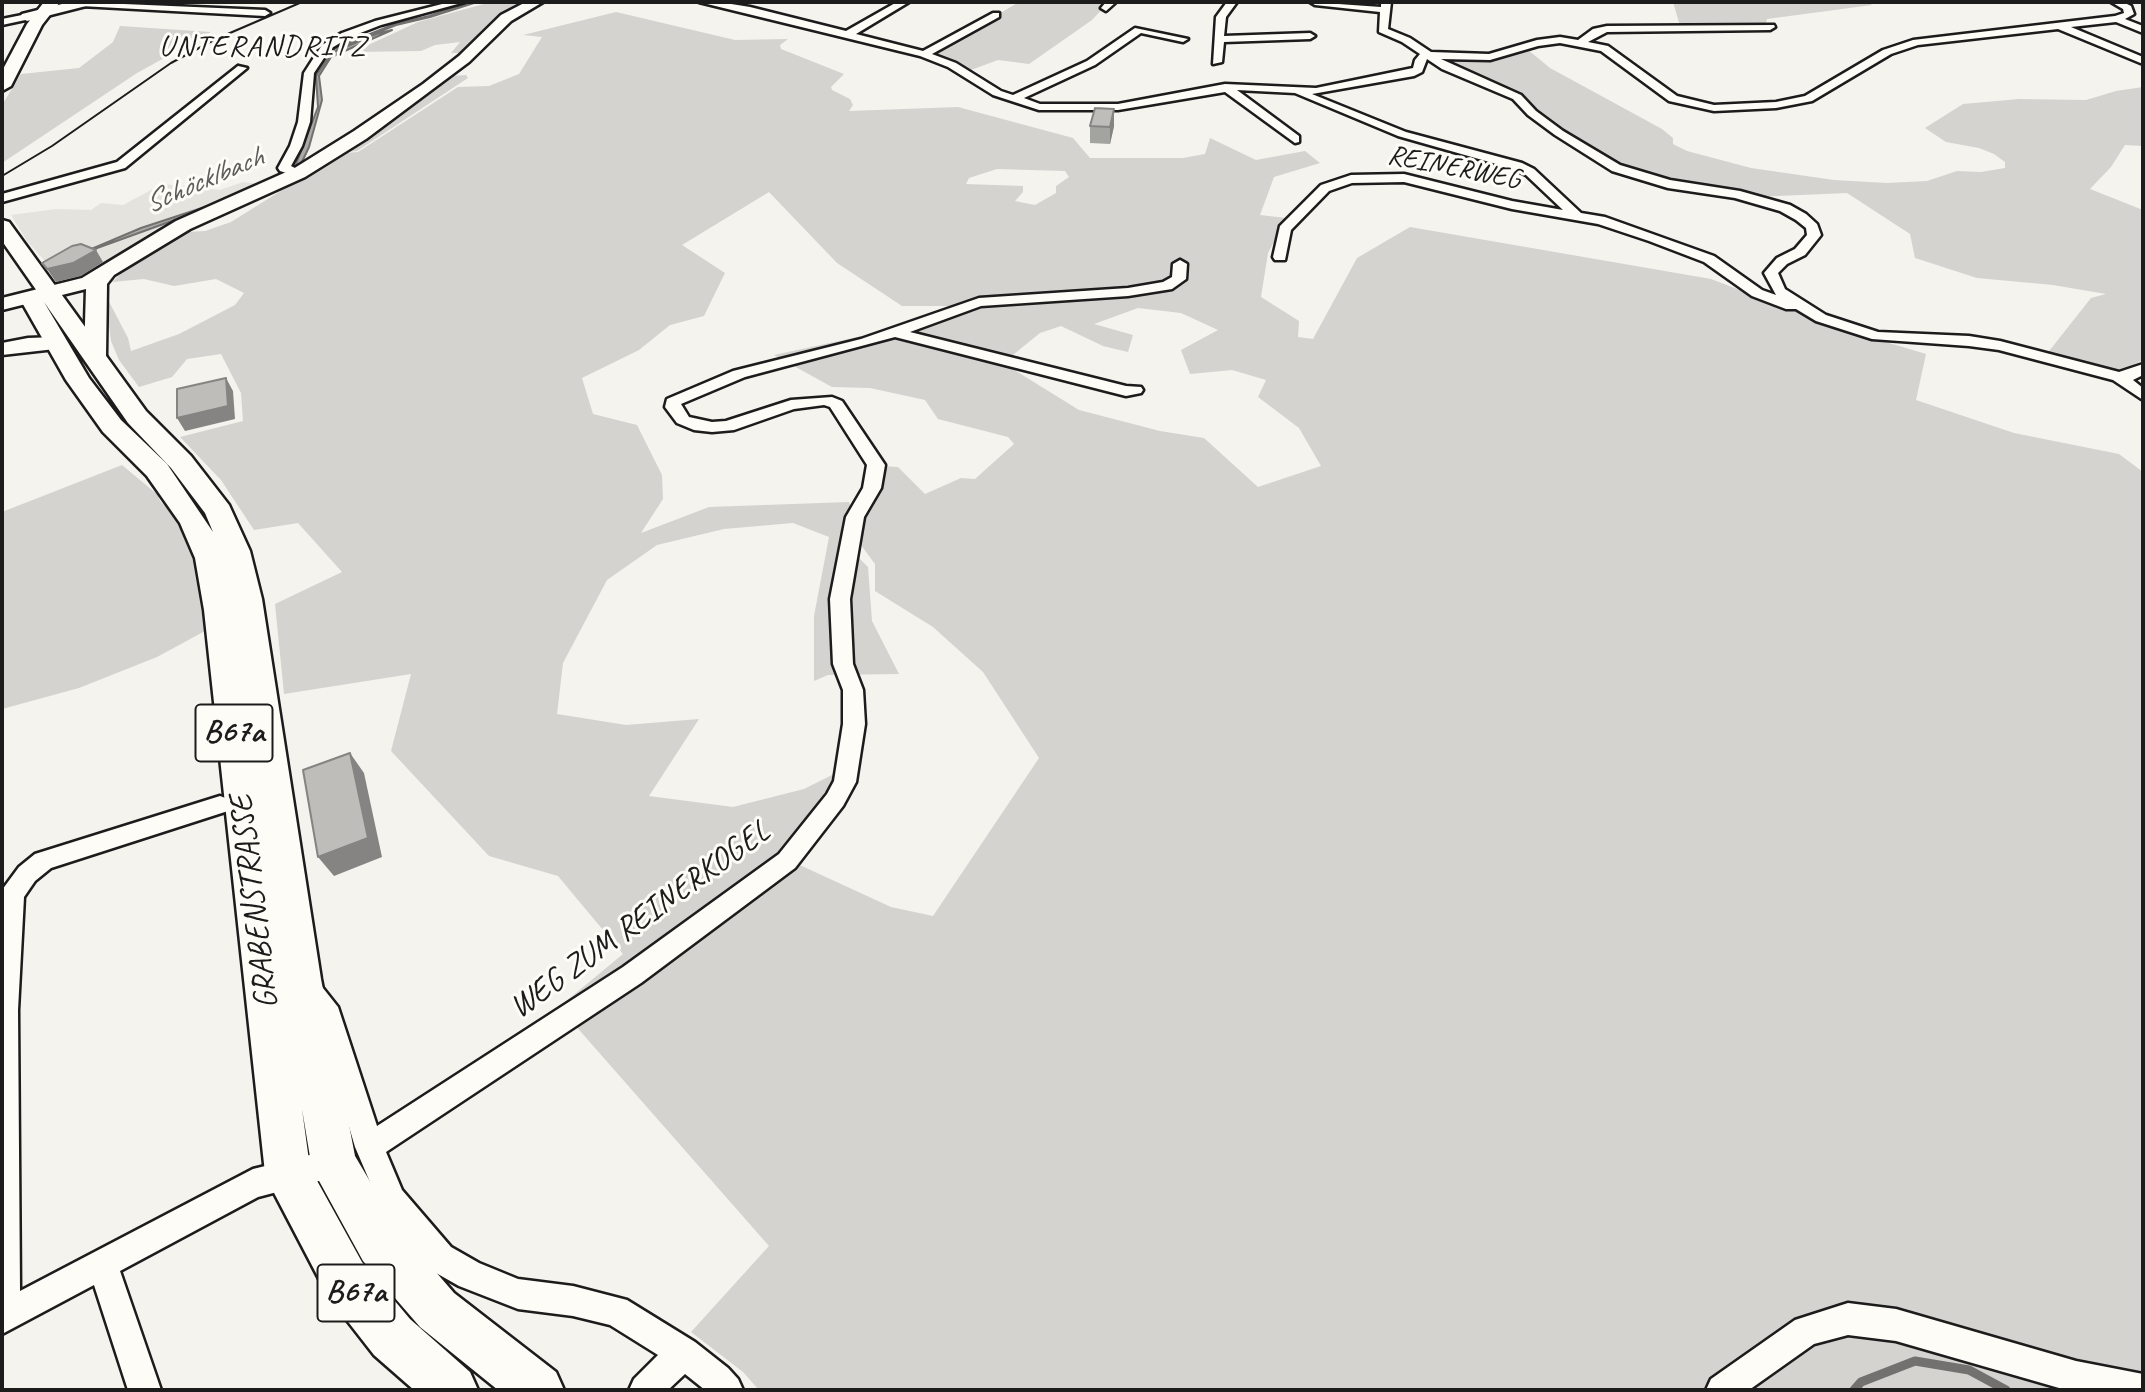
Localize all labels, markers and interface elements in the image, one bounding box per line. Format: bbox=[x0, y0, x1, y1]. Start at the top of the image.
district label: UNTERANDRITZ bbox=[162, 29, 364, 65]
street label: REINERWEG bbox=[1385, 139, 1523, 197]
water label: Schöcklbach bbox=[139, 140, 269, 222]
road number: B67a bbox=[196, 704, 272, 762]
street label: GRABENSTRASSE bbox=[222, 793, 288, 1011]
street label: WEG ZUM REINERKOGEL bbox=[502, 812, 778, 1028]
road number: B67a bbox=[318, 1264, 394, 1322]

